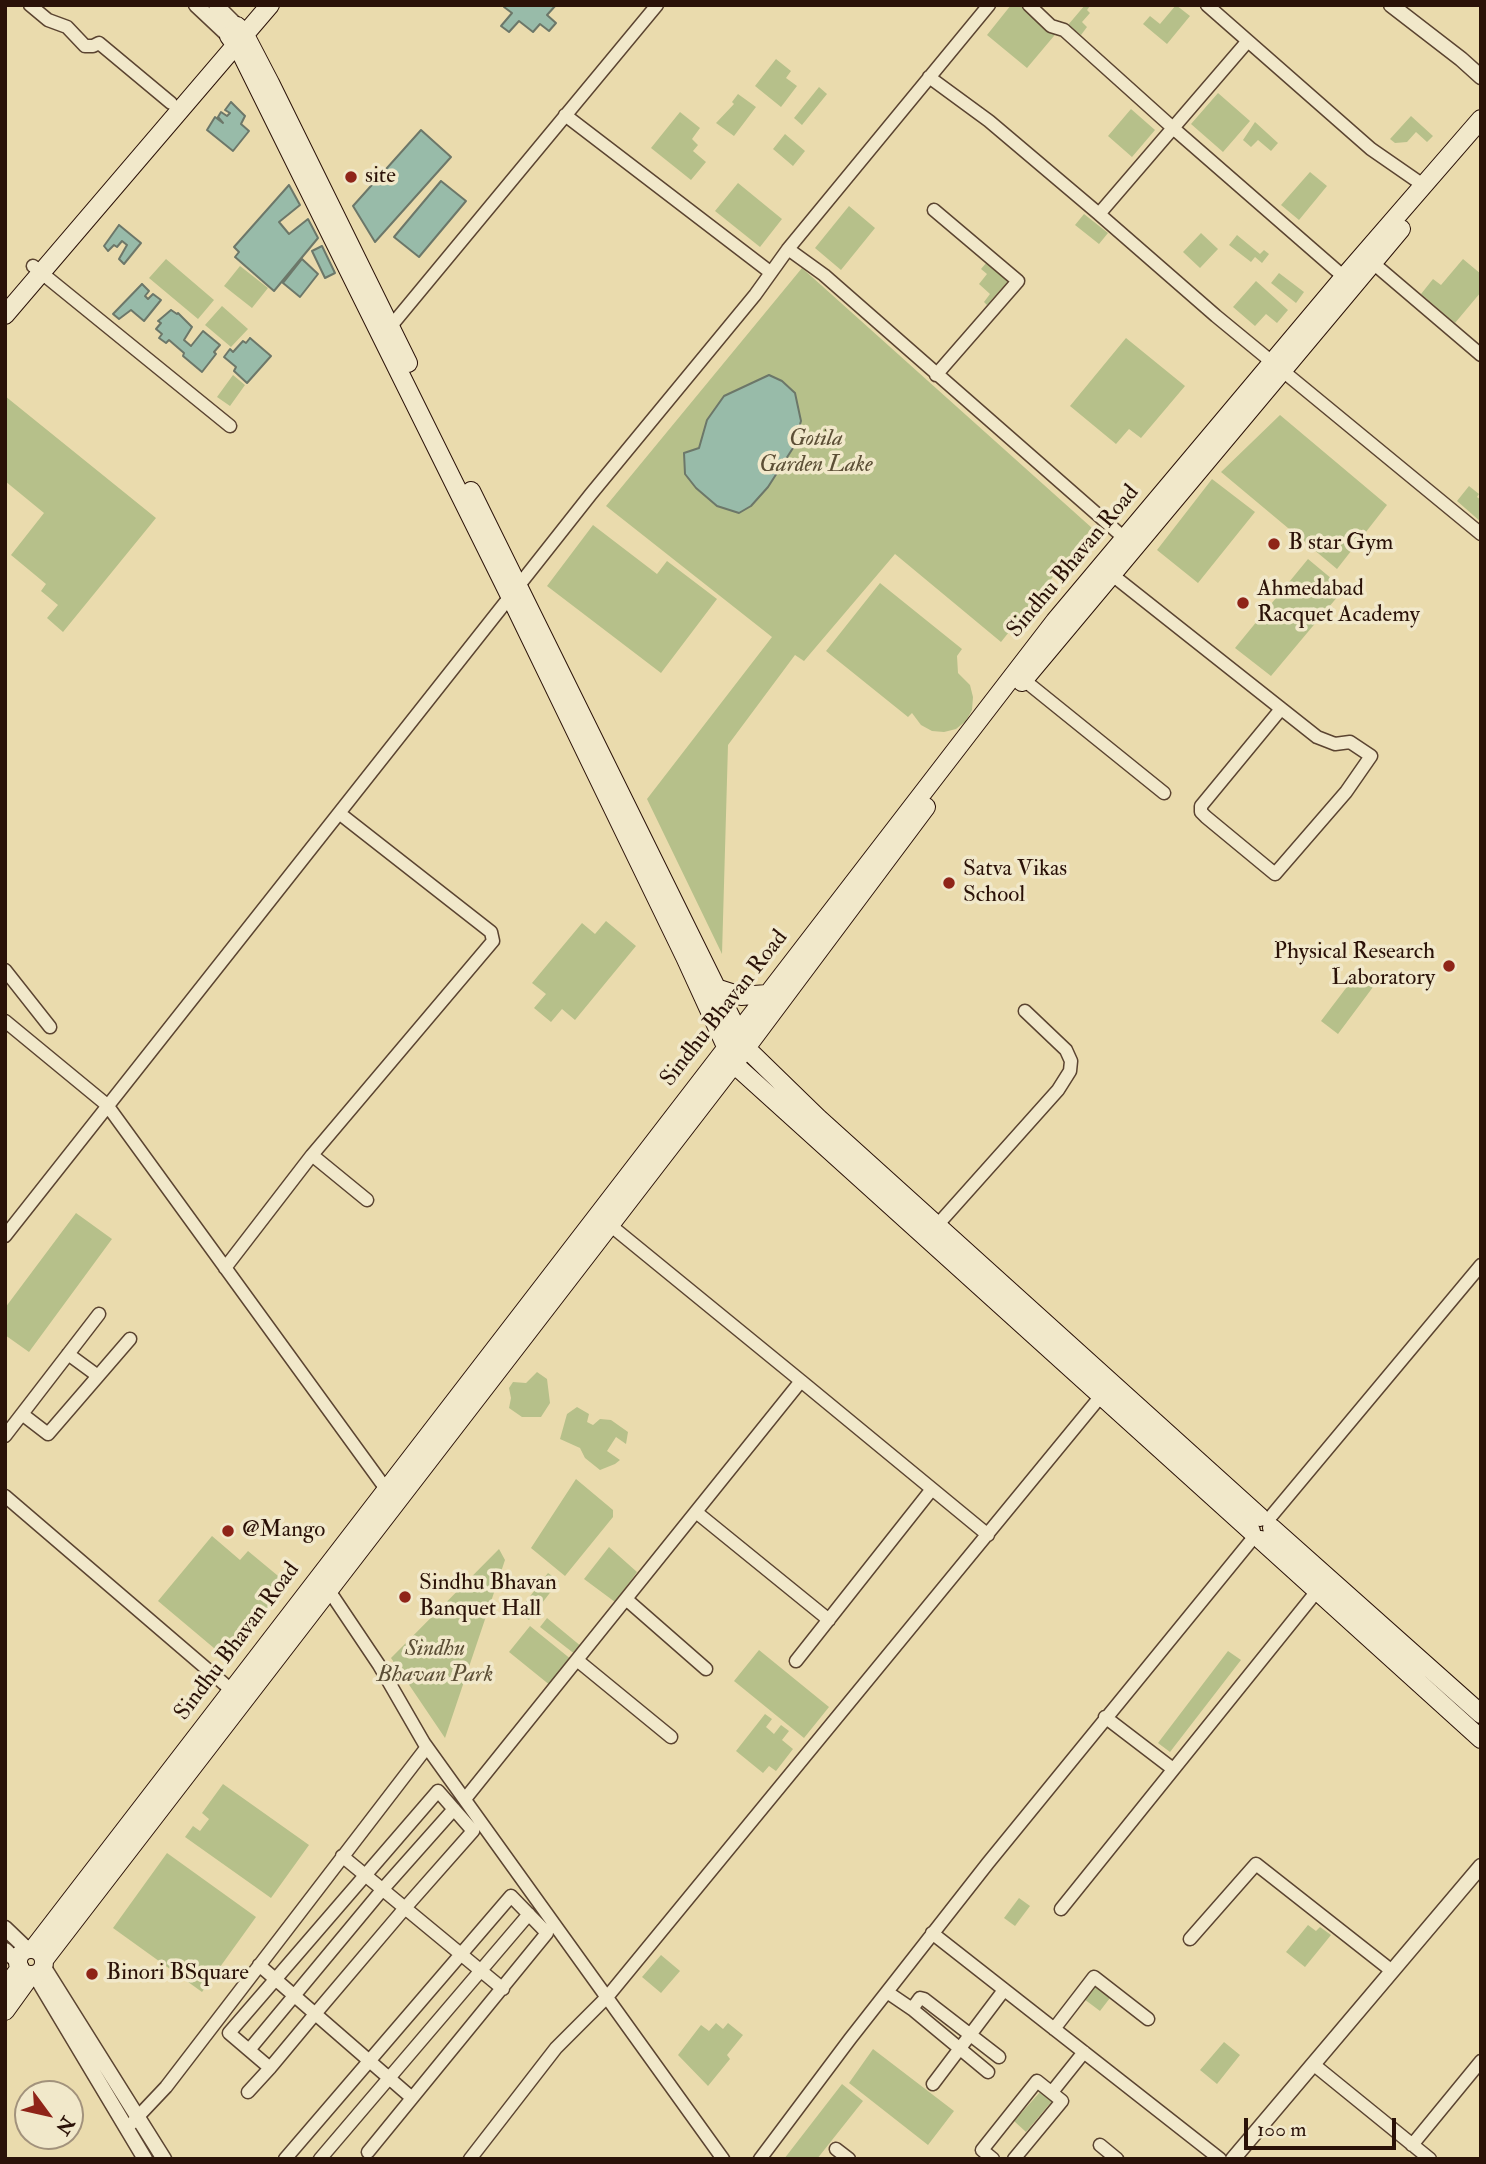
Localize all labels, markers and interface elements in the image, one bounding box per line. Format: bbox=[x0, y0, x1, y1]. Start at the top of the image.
place label: site bbox=[365, 163, 396, 191]
marker: site bbox=[343, 169, 359, 185]
park label: Gotila Garden Lake bbox=[759, 426, 873, 480]
street label: Sindhu Bhavan Road bbox=[1002, 480, 1146, 644]
place label: B star Gym bbox=[1288, 530, 1393, 558]
marker: B star Gym bbox=[1266, 536, 1282, 552]
place label: Ahmedabad Racquet Academy bbox=[1257, 576, 1420, 630]
marker: Ahmedabad Racquet Academy bbox=[1235, 595, 1251, 611]
place label: Satva Vikas School bbox=[963, 856, 1067, 910]
marker: Satva Vikas School bbox=[941, 875, 957, 891]
street label: Sindhu Bhavan Road bbox=[655, 925, 795, 1093]
place label: Physical Research Laboratory bbox=[1274, 939, 1435, 993]
marker: Physical Research Laboratory bbox=[1441, 958, 1457, 974]
place label: @Mango bbox=[242, 1517, 325, 1545]
marker: @Mango bbox=[220, 1523, 236, 1539]
street label: Sindhu Bhavan Road bbox=[170, 1558, 306, 1726]
place label: Sindhu Bhavan Banquet Hall bbox=[419, 1570, 557, 1624]
marker: Sindhu Bhavan Banquet Hall bbox=[397, 1589, 413, 1605]
park label: Sindhu Bhavan Park bbox=[377, 1636, 493, 1690]
place label: Binori BSquare bbox=[106, 1960, 249, 1988]
marker: Binori BSquare bbox=[84, 1966, 100, 1982]
north arrow bbox=[14, 2080, 84, 2150]
scale bar bbox=[1248, 2104, 1400, 2148]
text: N bbox=[50, 2112, 80, 2139]
text: 100 m bbox=[1257, 2116, 1307, 2143]

